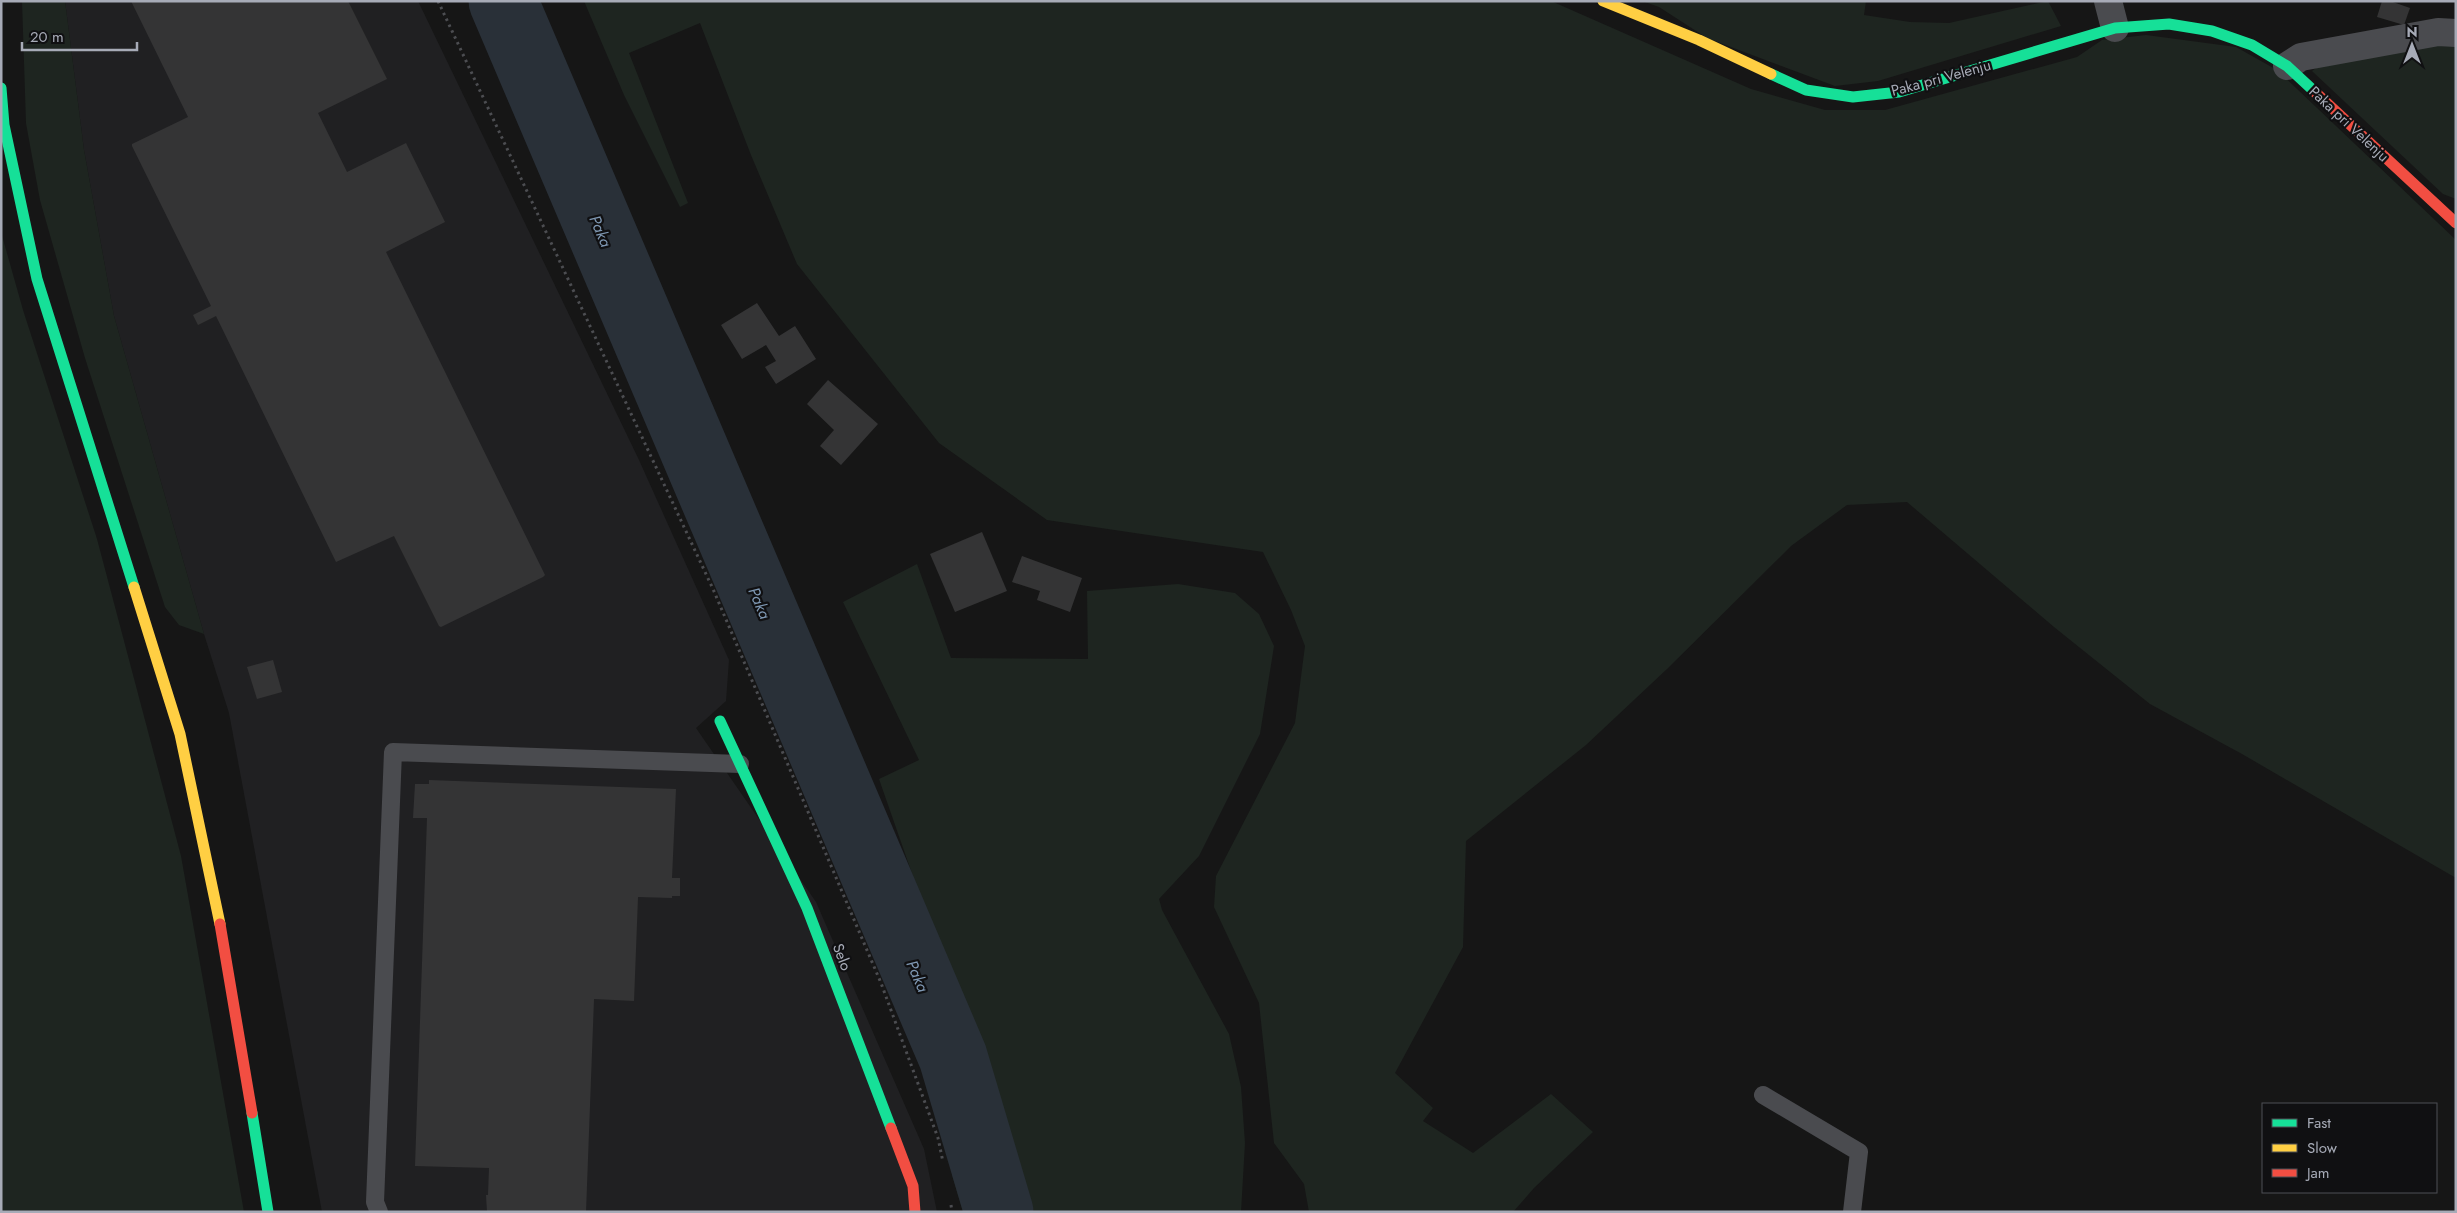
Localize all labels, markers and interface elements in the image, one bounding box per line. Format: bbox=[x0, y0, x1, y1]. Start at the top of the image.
scale bar bbox=[22, 20, 138, 52]
north arrow bbox=[2387, 20, 2437, 70]
text: N bbox=[2406, 22, 2418, 42]
text: 20 m bbox=[30, 26, 64, 48]
street label: Paka pri Velenju bbox=[1889, 54, 1993, 102]
street label: Paka pri Velenju bbox=[2304, 81, 2394, 167]
water label: Paka bbox=[584, 212, 618, 251]
water label: Paka bbox=[743, 584, 777, 623]
street label: Selo bbox=[827, 940, 857, 974]
water label: Paka bbox=[901, 957, 935, 996]
legend bbox=[2262, 1103, 2437, 1193]
text: Fast bbox=[2307, 1112, 2331, 1134]
text: Slow bbox=[2307, 1137, 2338, 1159]
text: Jam bbox=[2305, 1162, 2330, 1184]

